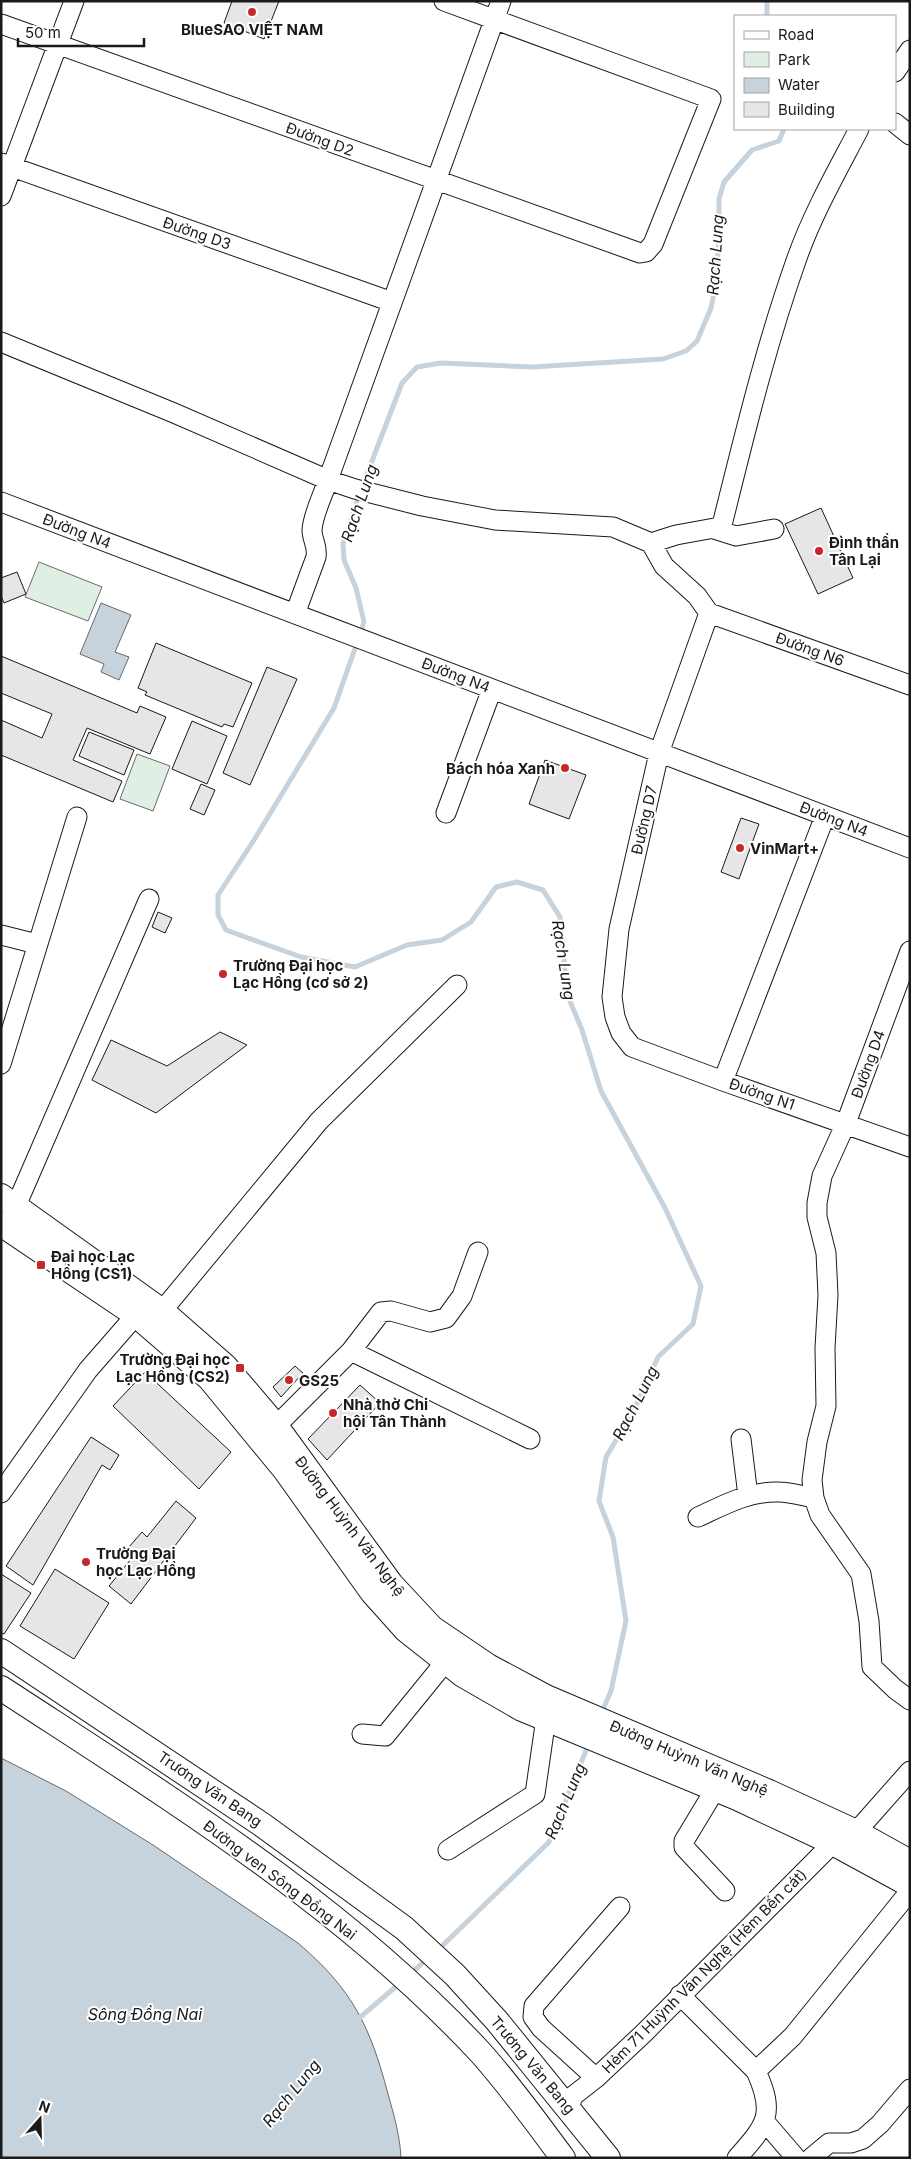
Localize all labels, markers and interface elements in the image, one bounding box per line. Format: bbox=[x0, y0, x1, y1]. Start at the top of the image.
marker: BlueSAO VIỆT NAM bbox=[246, 6, 258, 18]
scale bar bbox=[18, 15, 144, 47]
legend bbox=[734, 15, 896, 130]
place label: BlueSAO VIỆT NAM bbox=[181, 20, 323, 39]
text: 50 m bbox=[25, 23, 61, 42]
text: Road bbox=[778, 25, 814, 44]
text: Park bbox=[778, 50, 811, 69]
text: Water bbox=[778, 75, 820, 94]
text: Building bbox=[778, 100, 835, 119]
street label: Đường D2 bbox=[283, 118, 357, 160]
street label: Đường D3 bbox=[160, 212, 234, 254]
water label: Rạch Lung bbox=[702, 214, 728, 296]
water label: Rạch Lung bbox=[336, 461, 382, 545]
street label: Đường N4 bbox=[40, 509, 114, 553]
place label: Đình thần Tân Lại bbox=[829, 533, 899, 569]
marker: Đình thần Tân Lại bbox=[813, 545, 825, 557]
street label: Đường N6 bbox=[773, 628, 847, 670]
street label: Đường N4 bbox=[419, 653, 493, 697]
place label: Bách hóa Xanh bbox=[446, 759, 555, 778]
marker: Bách hóa Xanh bbox=[559, 762, 571, 774]
street label: Đường D7 bbox=[627, 784, 661, 856]
street label: Đường N4 bbox=[797, 797, 871, 841]
place label: VinMart+ bbox=[750, 839, 819, 858]
marker: VinMart+ bbox=[734, 842, 746, 854]
water label: Rạch Lung bbox=[548, 918, 580, 1002]
place label: Trường Đại học Lạc Hồng (cơ sở 2) bbox=[233, 956, 369, 992]
marker: Trường Đại học Lạc Hồng (cơ sở 2) bbox=[217, 968, 229, 980]
street label: Đường D4 bbox=[847, 1027, 889, 1101]
street label: Đường N1 bbox=[727, 1074, 797, 1114]
place label: Đại học Lạc Hồng (CS1) bbox=[51, 1247, 135, 1283]
marker: Đại học Lạc Hồng (CS1) bbox=[35, 1259, 47, 1271]
place label: Trường Đại học Lạc Hồng (CS2) bbox=[116, 1350, 230, 1386]
marker: Trường Đại học Lạc Hồng (CS2) bbox=[234, 1362, 246, 1374]
water label: Rạch Lung bbox=[608, 1362, 662, 1444]
place label: GS25 bbox=[299, 1371, 339, 1390]
marker: GS25 bbox=[283, 1374, 295, 1386]
place label: Nhà thờ Chi hội Tân Thành bbox=[343, 1395, 446, 1431]
marker: Nhà thờ Chi hội Tân Thành bbox=[327, 1407, 339, 1419]
street label: Đường Huỳnh Văn Nghệ bbox=[291, 1452, 409, 1600]
place label: Trường Đại học Lạc Hồng bbox=[96, 1544, 196, 1580]
marker: Trường Đại học Lạc Hồng bbox=[80, 1556, 92, 1568]
street label: Đường Huỳnh Văn Nghệ bbox=[607, 1716, 771, 1800]
street label: Trương Văn Bang bbox=[154, 1747, 266, 1831]
water label: Rạch Lung bbox=[540, 1760, 590, 1842]
street label: Đường ven Sông Đồng Nai bbox=[200, 1816, 360, 1944]
street label: Hẻm 71 Huỳnh Văn Nghệ (Hẻm Bến cát) bbox=[598, 1865, 810, 2077]
water label: Sông Đồng Nai bbox=[88, 2004, 203, 2024]
street label: Trương Văn Bang bbox=[487, 2012, 579, 2118]
water label: Rạch Lung bbox=[258, 2055, 324, 2131]
north arrow bbox=[15, 2094, 65, 2144]
text: N bbox=[37, 2097, 53, 2116]

